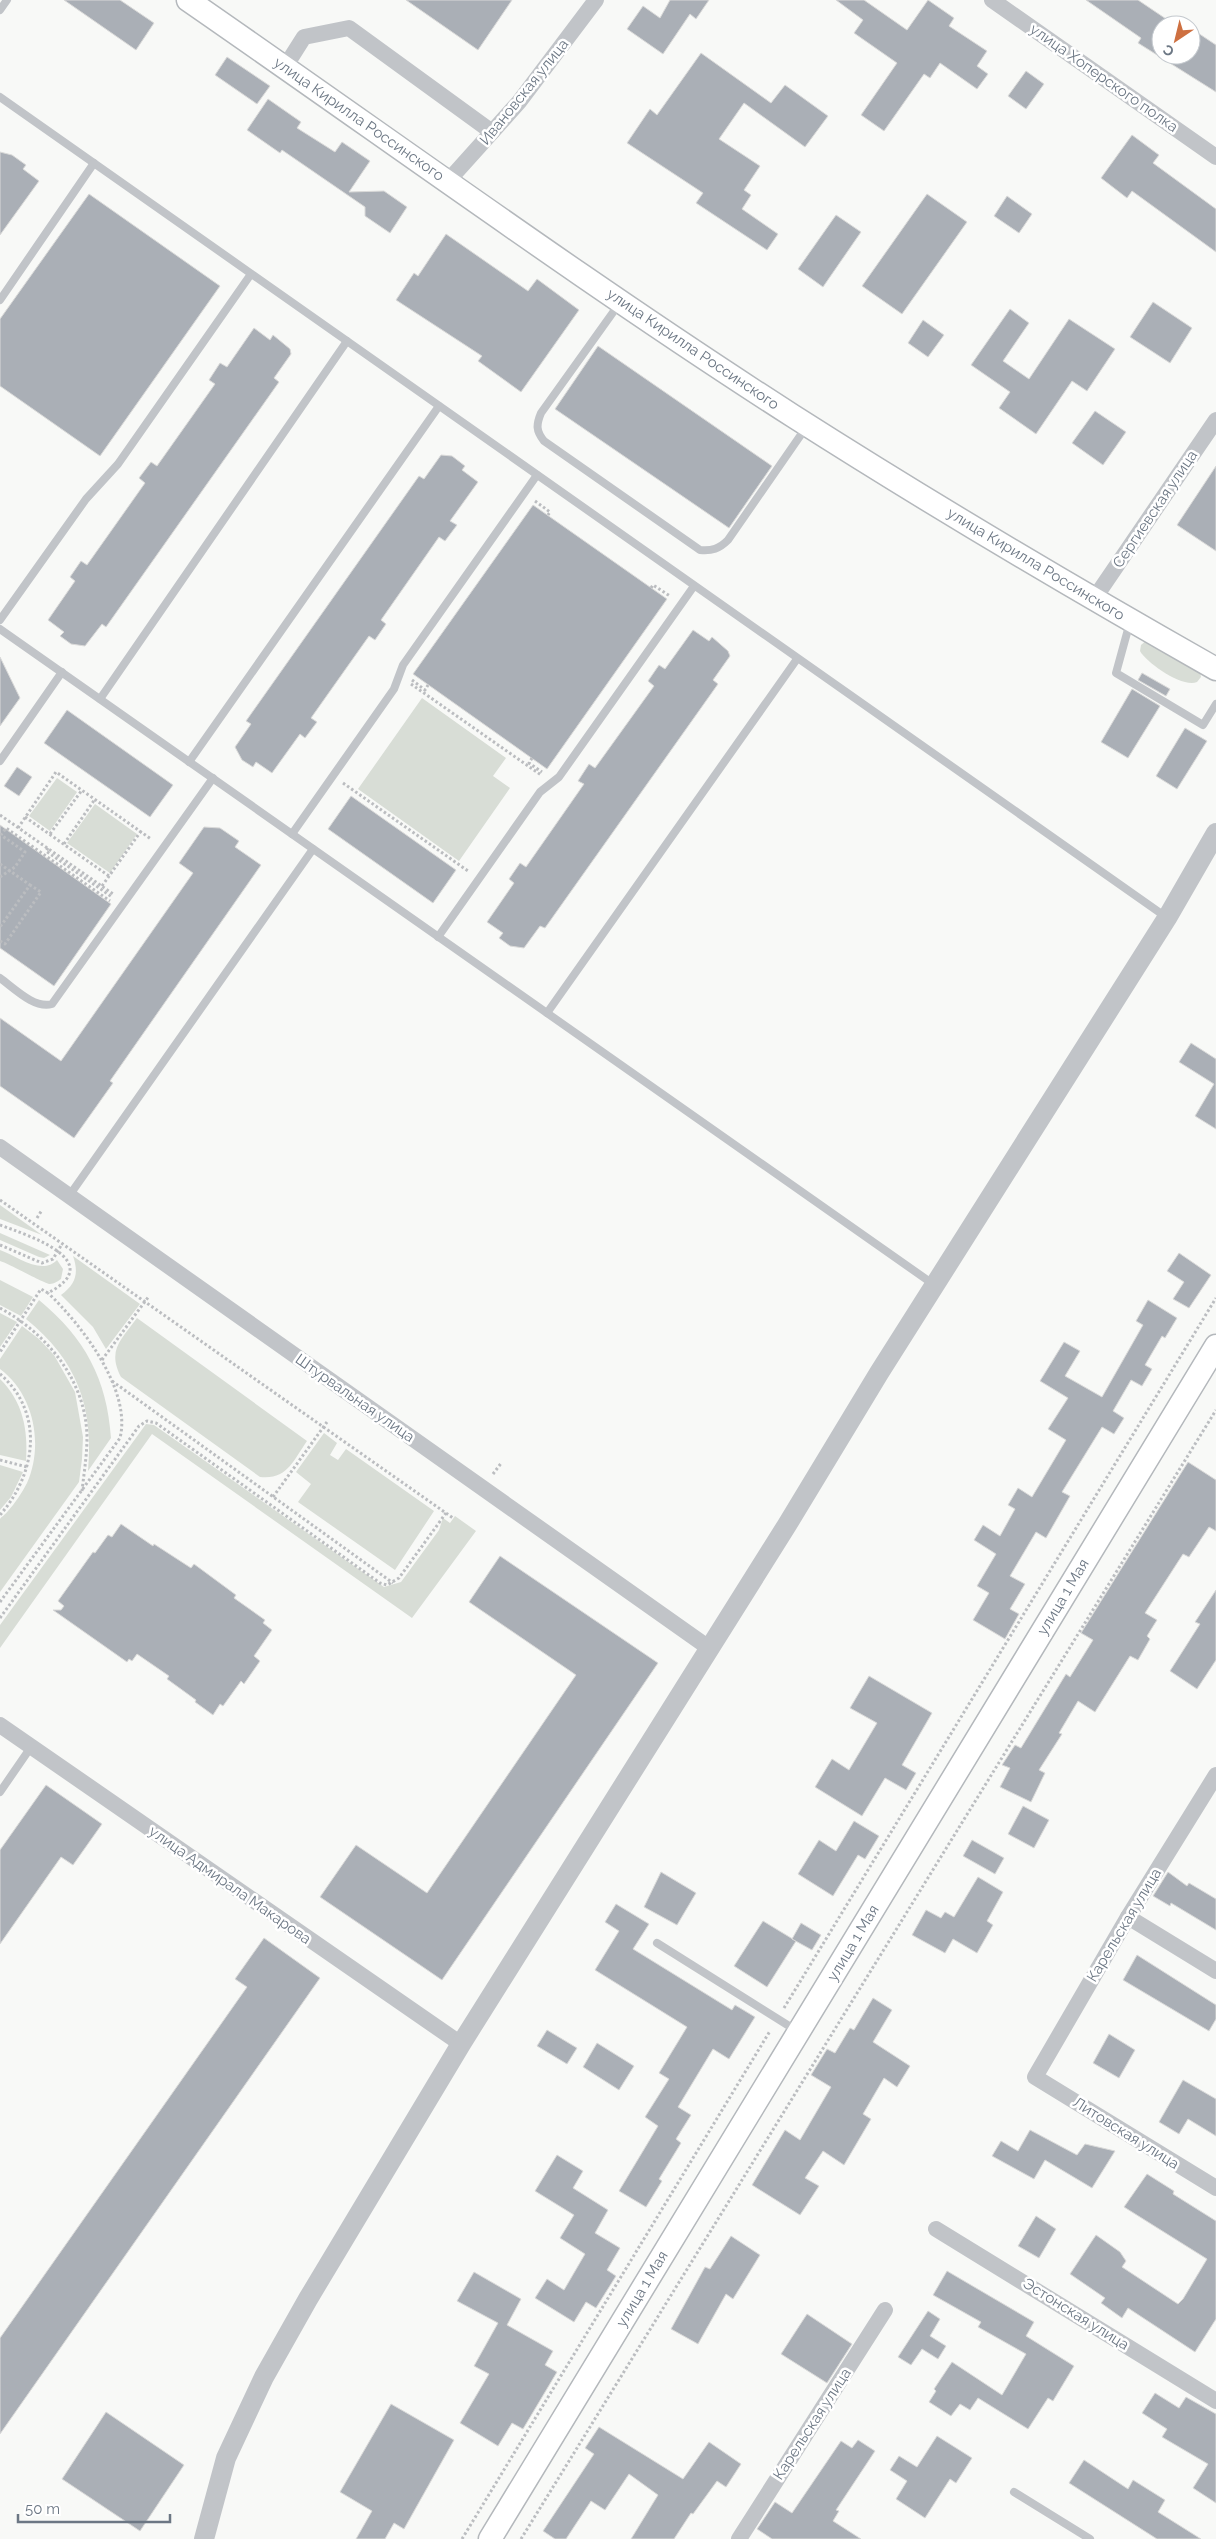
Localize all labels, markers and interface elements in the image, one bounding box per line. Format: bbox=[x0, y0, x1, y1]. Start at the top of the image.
north arrow bbox=[1151, 15, 1201, 65]
street label: улица Хоперского полка bbox=[1027, 20, 1181, 136]
street label: Ивановская улица bbox=[476, 35, 572, 149]
text: С bbox=[1160, 41, 1177, 60]
street label: улица Кирилла Россинского bbox=[270, 53, 448, 185]
street label: улица Кирилла Россинского bbox=[603, 285, 783, 413]
street label: Сергиевская улица bbox=[1109, 447, 1201, 571]
street label: улица Кирилла Россинского bbox=[944, 504, 1128, 624]
street label: Штурвальная улица bbox=[292, 1350, 418, 1446]
street label: улица 1 Мая bbox=[1033, 1556, 1093, 1638]
street label: улица Адмирала Макарова bbox=[146, 1822, 314, 1948]
street label: Карельская улица bbox=[1083, 1865, 1165, 1985]
street label: улица 1 Мая bbox=[823, 1902, 883, 1984]
street label: Литовская улица bbox=[1070, 2093, 1182, 2173]
street label: улица 1 Мая bbox=[612, 2248, 672, 2330]
street label: Эстонская улица bbox=[1020, 2274, 1132, 2354]
street label: Карельская улица bbox=[769, 2365, 855, 2483]
scale bar bbox=[18, 2492, 170, 2524]
text: 50 m bbox=[25, 2500, 60, 2518]

